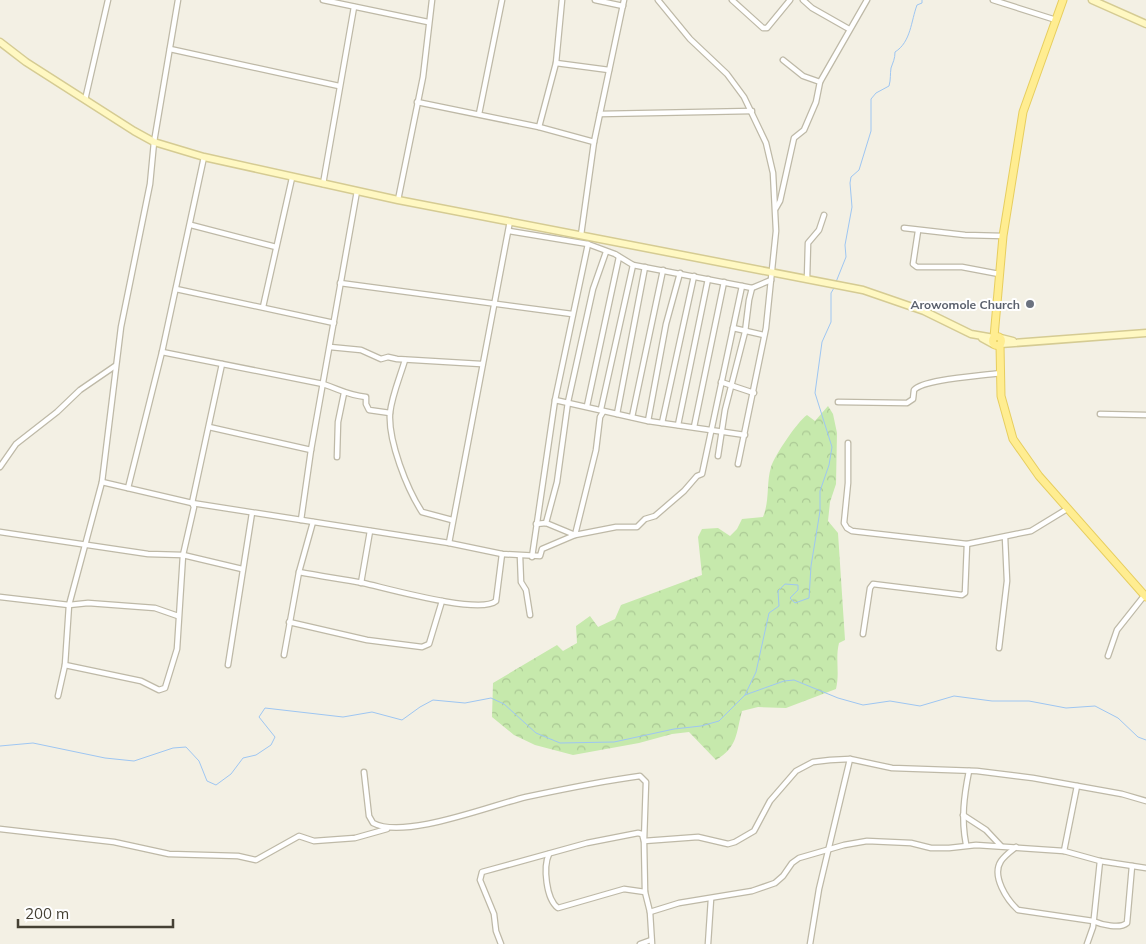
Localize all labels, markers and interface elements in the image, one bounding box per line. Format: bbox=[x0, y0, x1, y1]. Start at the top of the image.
place label: Arowomole Church bbox=[910, 297, 1020, 312]
marker: Arowomole Church bbox=[1024, 298, 1036, 310]
scale bar bbox=[18, 896, 172, 928]
text: 200 m bbox=[25, 904, 69, 923]

